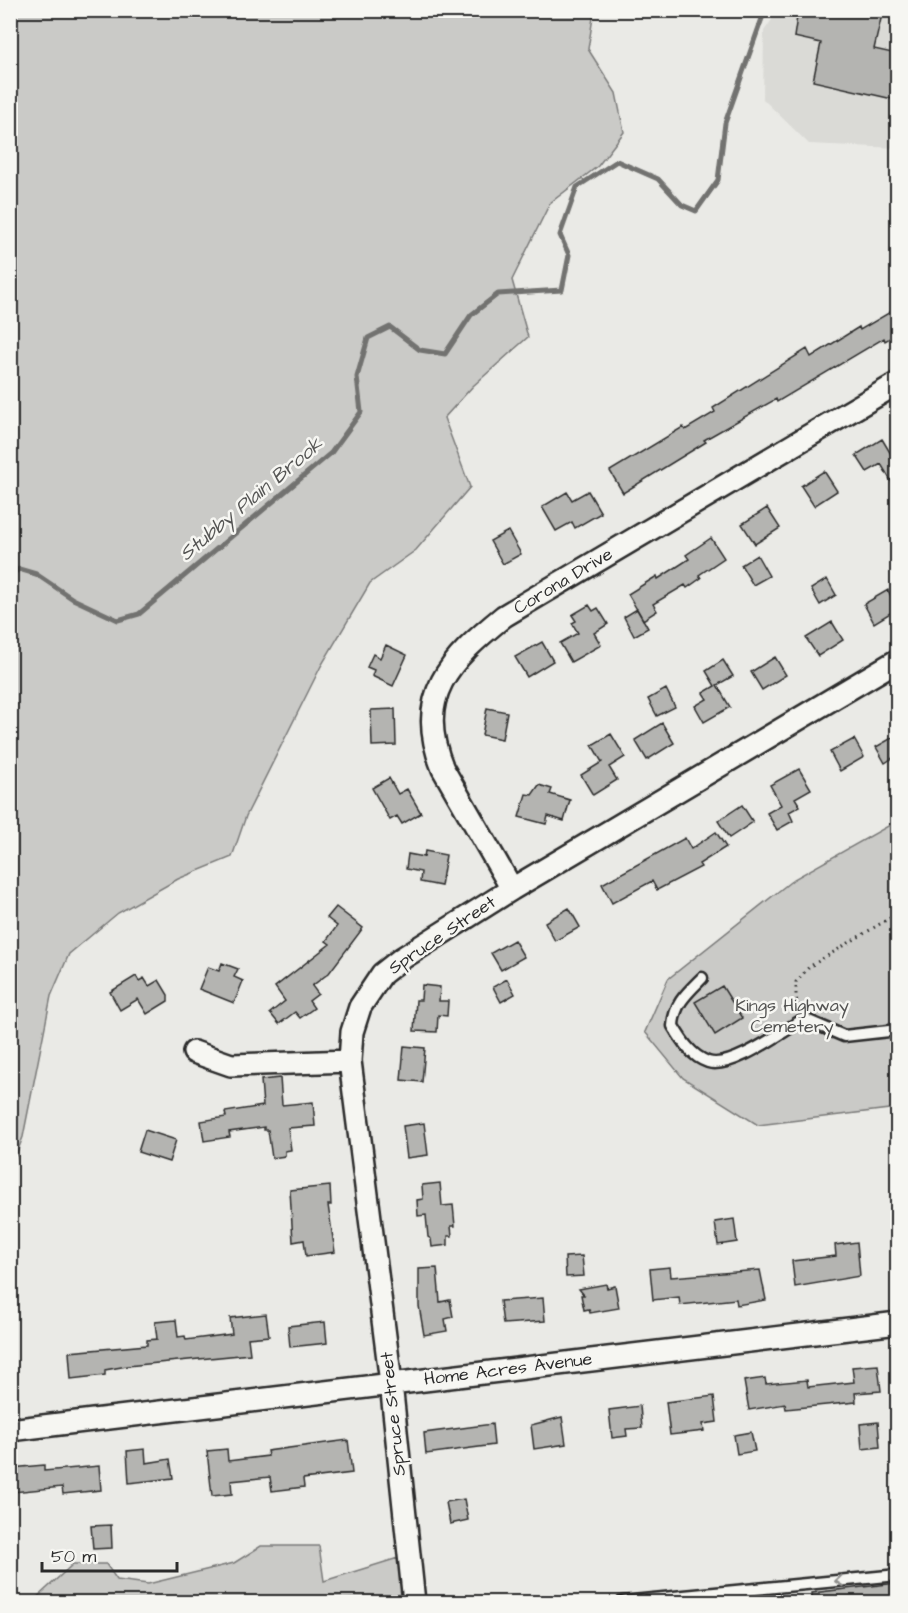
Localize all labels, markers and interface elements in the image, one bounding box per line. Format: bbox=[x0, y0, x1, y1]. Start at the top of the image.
water label: Stubby Plain Brook bbox=[173, 430, 330, 568]
street label: Corona Drive bbox=[509, 541, 618, 620]
street label: Spruce Street bbox=[383, 889, 501, 980]
park label: Kings Highway Cemetery bbox=[735, 993, 849, 1040]
street label: Home Acres Avenue bbox=[422, 1346, 594, 1392]
street label: Spruce Street bbox=[374, 1350, 412, 1477]
scale bar bbox=[42, 1535, 177, 1573]
text: 50 m bbox=[51, 1544, 96, 1569]
one-way arrow bbox=[835, 1574, 844, 1587]

